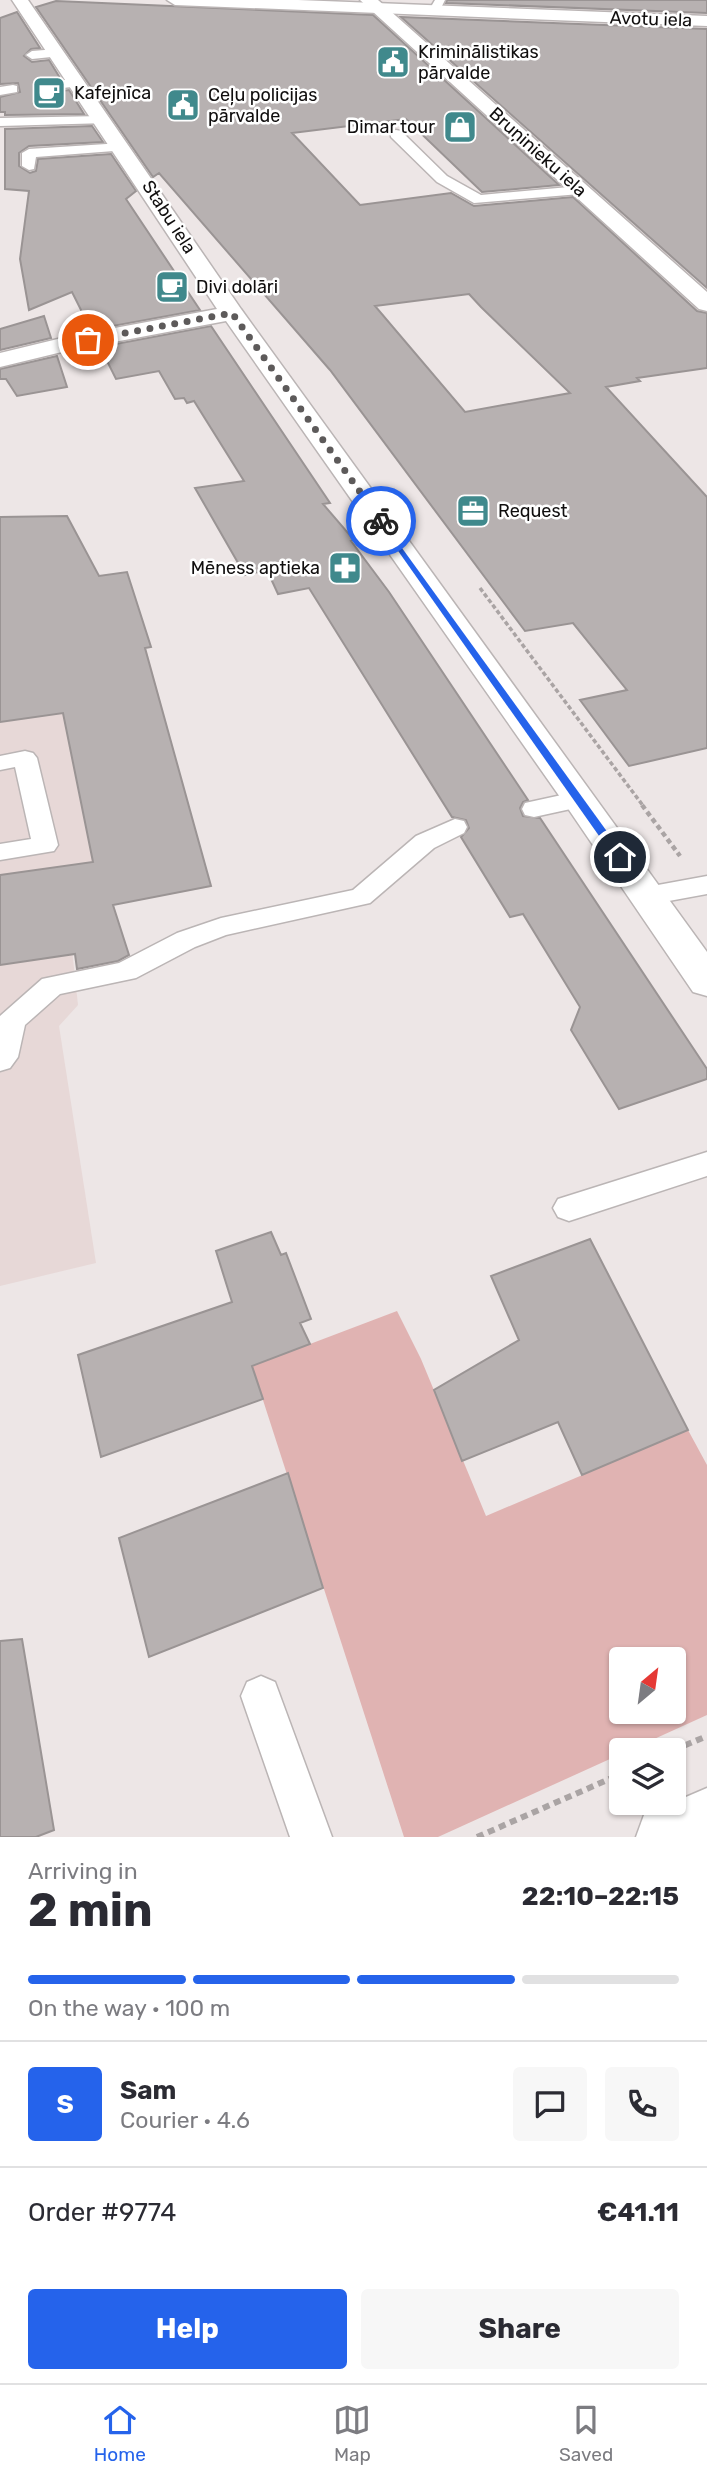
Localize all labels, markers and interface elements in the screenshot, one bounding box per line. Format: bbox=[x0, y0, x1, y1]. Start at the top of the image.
street label: Avotu iela bbox=[609, 7, 693, 31]
place label: Kriminālistikas pārvalde bbox=[418, 41, 539, 84]
public building icon: Kriminālistikas pārvalde bbox=[374, 43, 412, 81]
cafe icon: Kafejnīca bbox=[30, 74, 68, 112]
place label: Kafejnīca bbox=[74, 82, 151, 104]
place label: Ceļu policijas pārvalde bbox=[208, 84, 317, 127]
public building icon: Ceļu policijas pārvalde bbox=[164, 86, 202, 124]
street label: Bruņinieku iela bbox=[485, 102, 591, 202]
shop icon: Dimar tour bbox=[441, 108, 479, 146]
place label: Dimar tour bbox=[347, 116, 435, 138]
street label: Stabu iela bbox=[137, 176, 201, 258]
cafe icon: Divi dolāri bbox=[153, 268, 191, 306]
place label: Divi dolāri bbox=[196, 276, 278, 298]
pin bbox=[58, 310, 118, 370]
icon: bag bbox=[69, 321, 107, 359]
courier bbox=[346, 486, 416, 556]
office icon: Request bbox=[454, 492, 492, 530]
place label: Request bbox=[498, 500, 568, 522]
icon: bike bbox=[362, 502, 400, 540]
pharmacy icon: Mēness aptieka bbox=[326, 549, 364, 587]
place label: Mēness aptieka bbox=[191, 557, 320, 579]
pin bbox=[590, 827, 650, 887]
icon: home bbox=[601, 838, 639, 876]
north arrow bbox=[609, 1647, 686, 1724]
map controls bbox=[609, 1647, 686, 1815]
button: layers bbox=[609, 1738, 686, 1815]
text: Arriving in bbox=[28, 1857, 138, 1885]
text: 22:10–22:15 bbox=[522, 1881, 679, 1912]
text: 2 min bbox=[28, 1883, 153, 1938]
text: On the way · 100 m bbox=[28, 1994, 230, 2022]
button: chat bbox=[513, 2067, 587, 2141]
button: phone bbox=[605, 2067, 679, 2141]
text: Sam bbox=[120, 2075, 176, 2106]
text: S bbox=[56, 2089, 74, 2120]
text: Courier · 4.6 bbox=[120, 2106, 250, 2134]
text: Order #9774 bbox=[28, 2197, 176, 2228]
text: €41.11 bbox=[597, 2197, 679, 2228]
button: Help bbox=[28, 2289, 347, 2369]
button: Share bbox=[361, 2289, 679, 2369]
tab: Home bbox=[94, 2401, 146, 2466]
tab: Map bbox=[333, 2401, 371, 2466]
tab: Saved bbox=[559, 2401, 613, 2466]

